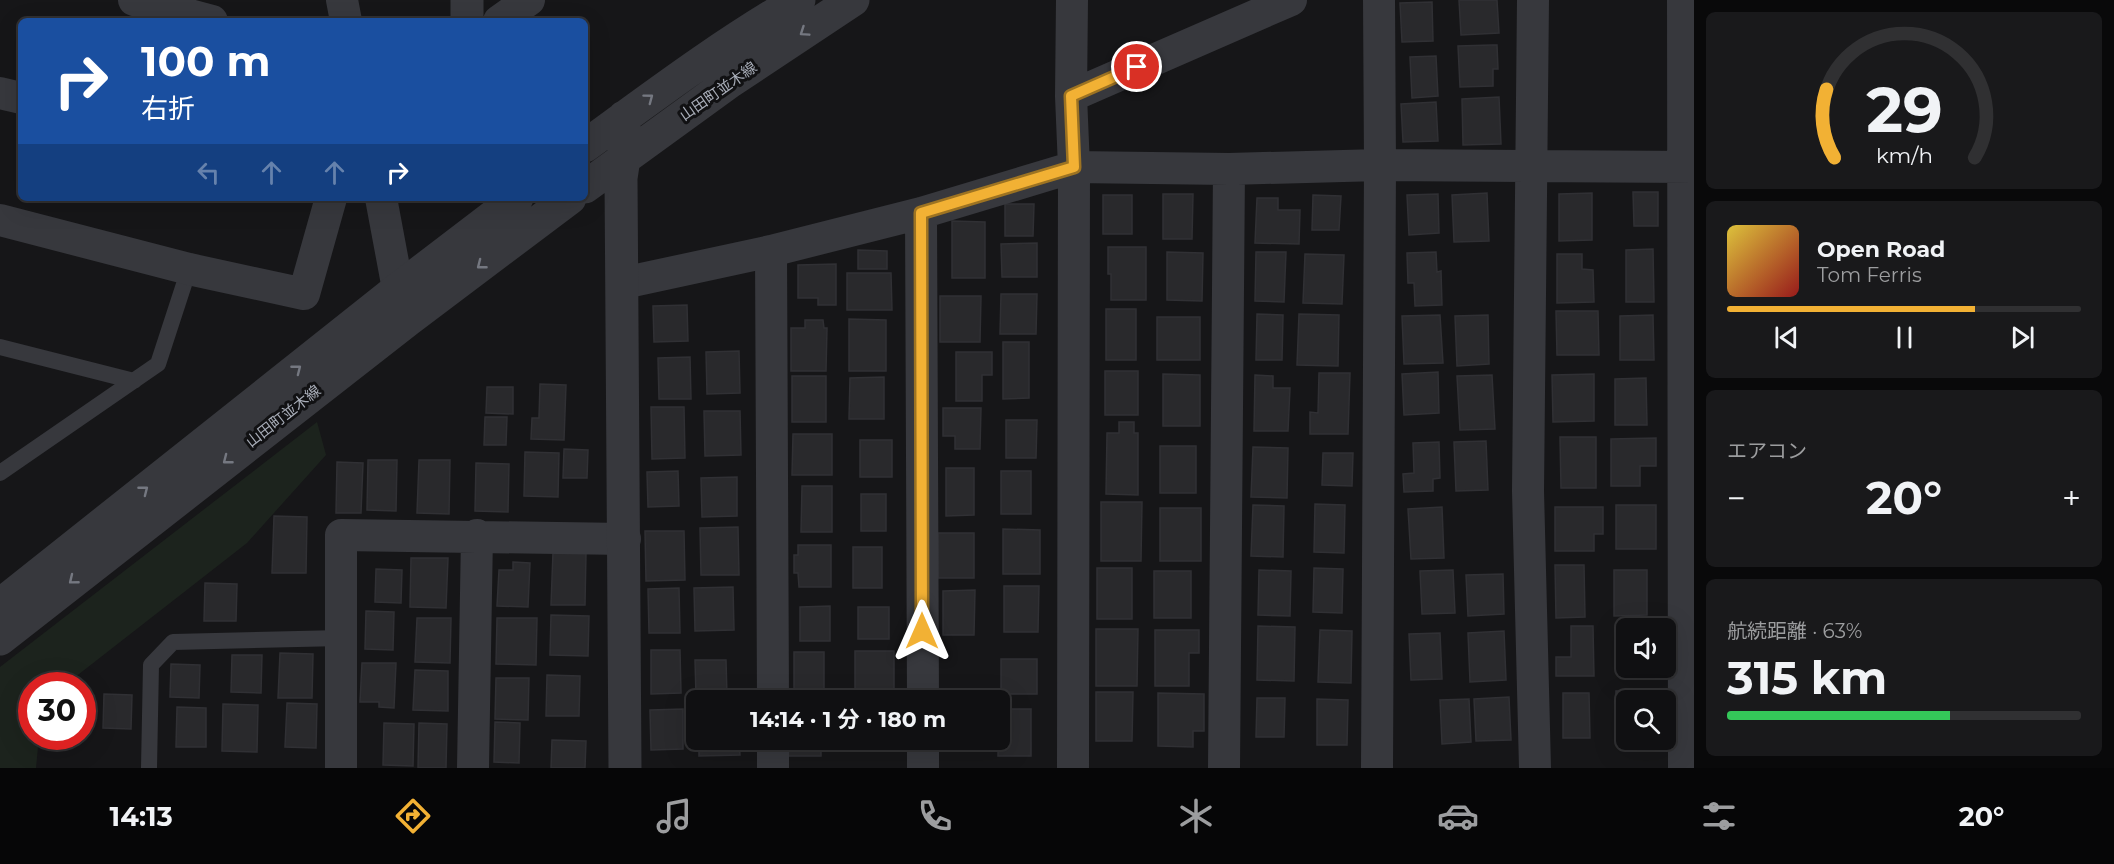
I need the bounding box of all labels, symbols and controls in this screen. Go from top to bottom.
one-way arrow [800,25,811,36]
text: 100 m [141,35,270,87]
pin [1111,41,1162,92]
icon: right [42,42,120,120]
icon: arrive [1120,50,1153,83]
street label: 山田町並木線 [676,57,760,125]
text: 29 [1866,72,1942,148]
text: 右折 [141,92,195,125]
one-way arrow [642,95,653,106]
text: km/h [1875,142,1933,168]
icon: left [192,156,225,189]
icon: ahead [255,156,288,189]
icon: ahead [318,156,351,189]
icon: right [381,156,414,189]
text: Open Road [1817,236,1945,263]
one-way arrow [477,257,488,268]
text: Tom Ferris [1817,263,1922,287]
icon: previous [1770,321,1803,354]
icon: pause [1888,321,1921,354]
icon: next [2006,321,2039,354]
one-way arrow [291,365,302,376]
street label: 山田町並木線 [242,381,324,451]
text: エアコン [1727,439,1807,463]
one-way arrow [223,453,234,464]
text: 20° [1866,470,1942,525]
text: − [1727,478,1746,518]
text: + [2062,478,2081,518]
one-way arrow [137,486,148,497]
one-way arrow [69,573,80,584]
position arrow [890,599,954,663]
map controls [1616,618,1676,750]
button: sound [1616,618,1676,678]
text: 航続距離 · 63% [1727,619,1862,643]
text: 315 km [1727,650,1887,705]
speed limit sign: 30 [18,672,96,750]
button: search [1616,690,1676,750]
text: 14:14 · 1 分 · 180 m [750,706,946,733]
icon: directions [392,795,434,837]
icon: music [653,795,695,837]
icon: phone [914,795,956,837]
icon: climate [1175,795,1217,837]
icon: car [1437,795,1479,837]
icon: filters [1698,795,1740,837]
text: 14:13 [110,800,173,833]
text: 20° [1959,800,2004,833]

